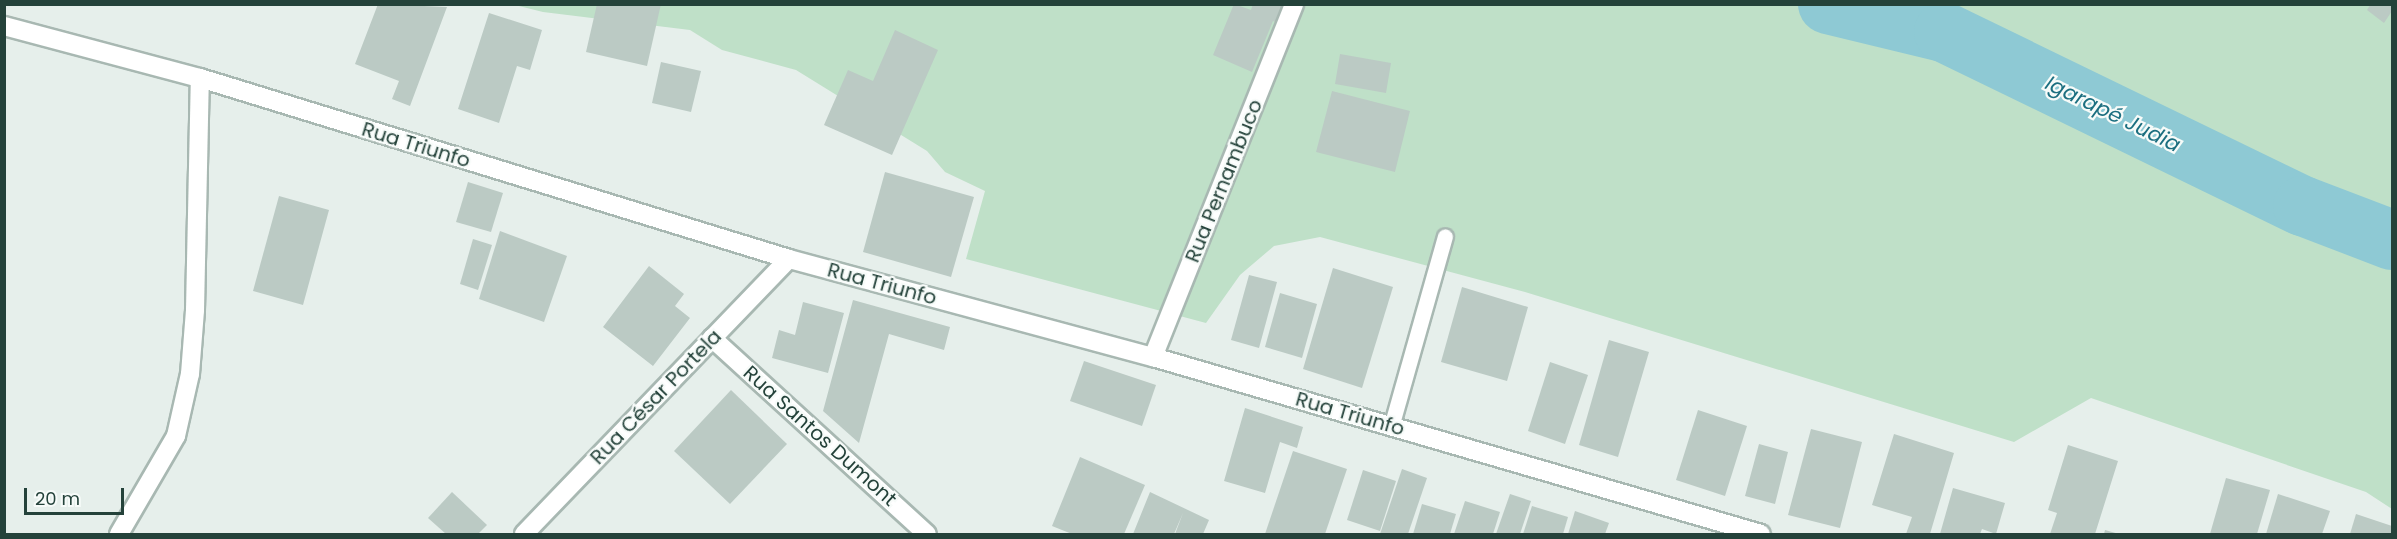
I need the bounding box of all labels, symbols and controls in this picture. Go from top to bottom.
water label: Igarapé Judia [2041,70,2185,158]
street label: Rua Pernambuco [1180,96,1268,266]
street label: Rua Triunfo [359,117,473,173]
street label: Rua Triunfo [825,258,939,310]
street label: Rua César Portela [585,325,727,469]
street label: Rua Santos Dumont [738,361,902,511]
street label: Rua Triunfo [1293,387,1407,441]
scale bar [27,476,128,514]
text: 20 m [35,486,80,511]

